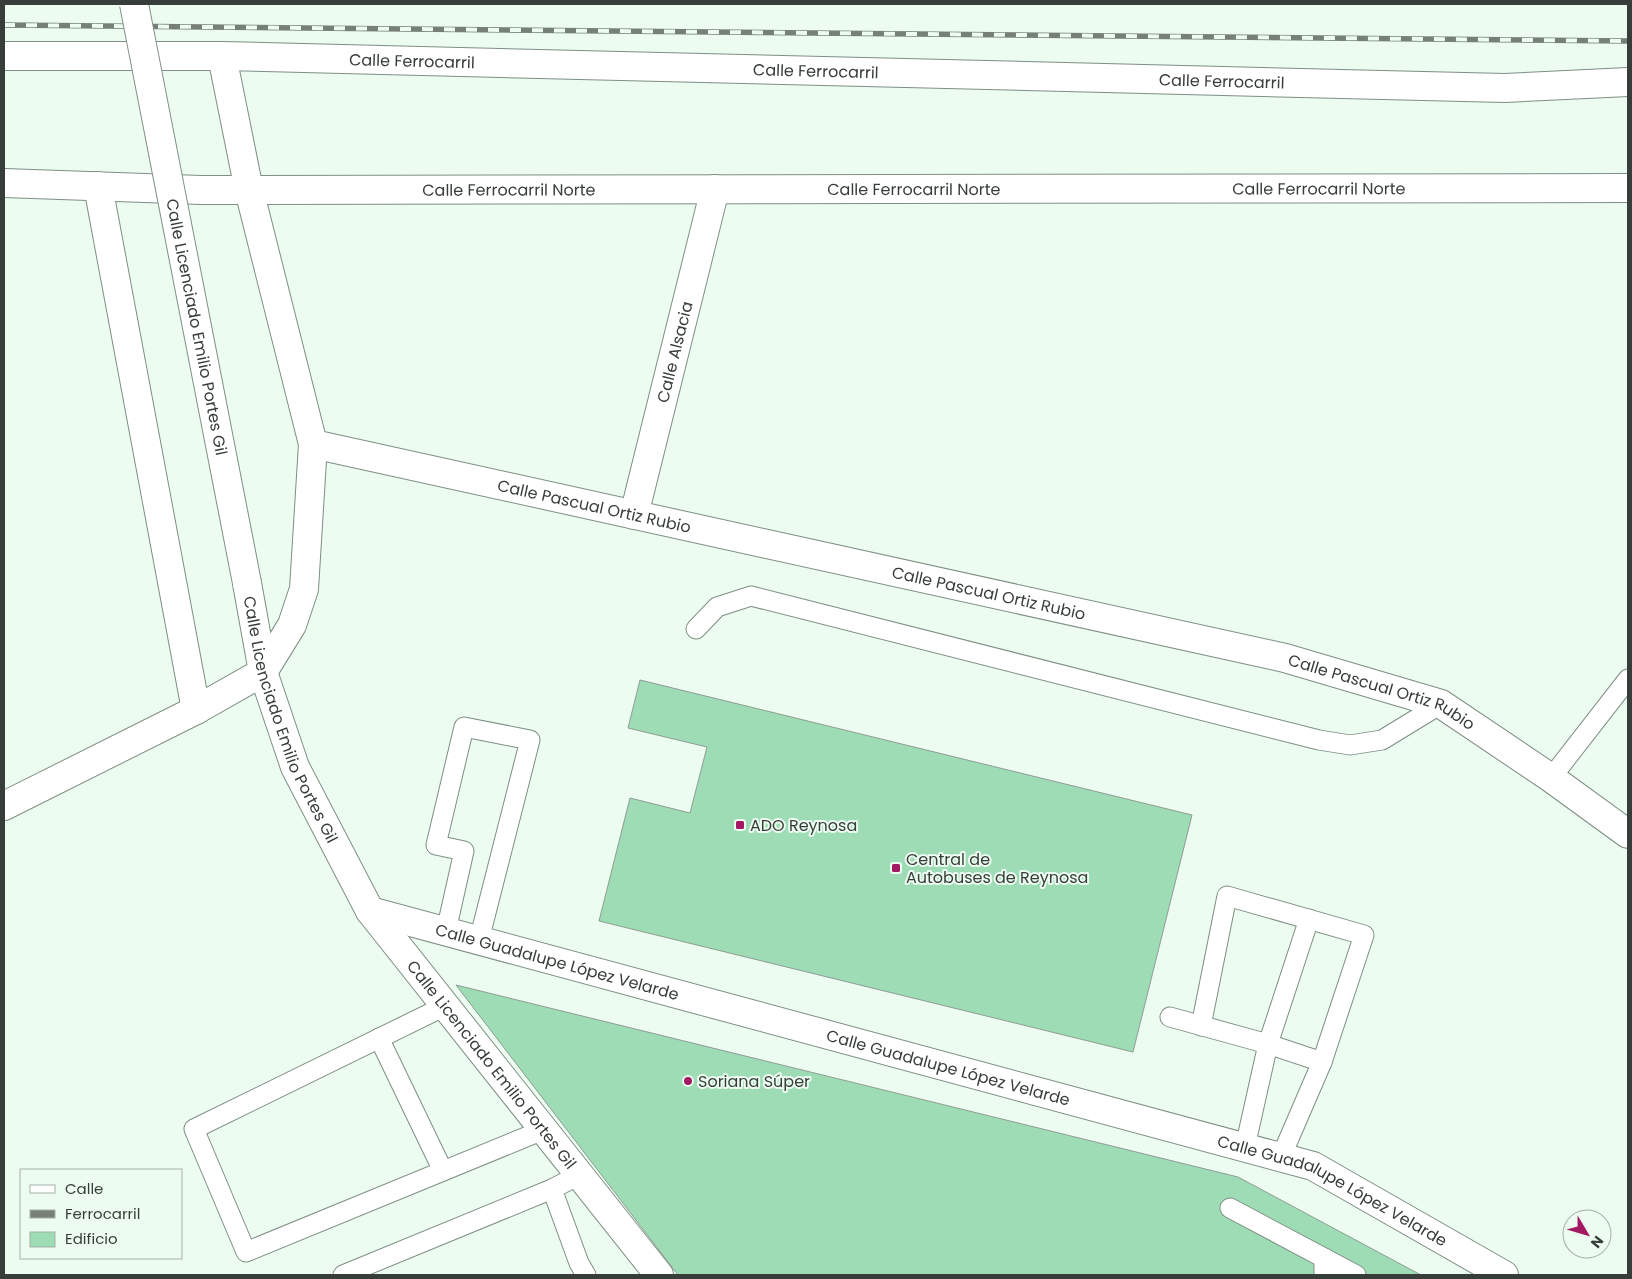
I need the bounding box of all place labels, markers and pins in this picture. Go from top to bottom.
place label: ADO Reynosa [750,814,857,837]
marker: ADO Reynosa [734,819,746,831]
place label: Central de Autobuses de Reynosa [906,848,1088,889]
marker: Central de Autobuses de Reynosa [890,862,902,874]
place label: Soriana Súper [698,1070,810,1093]
marker: Soriana Súper [682,1075,694,1087]

